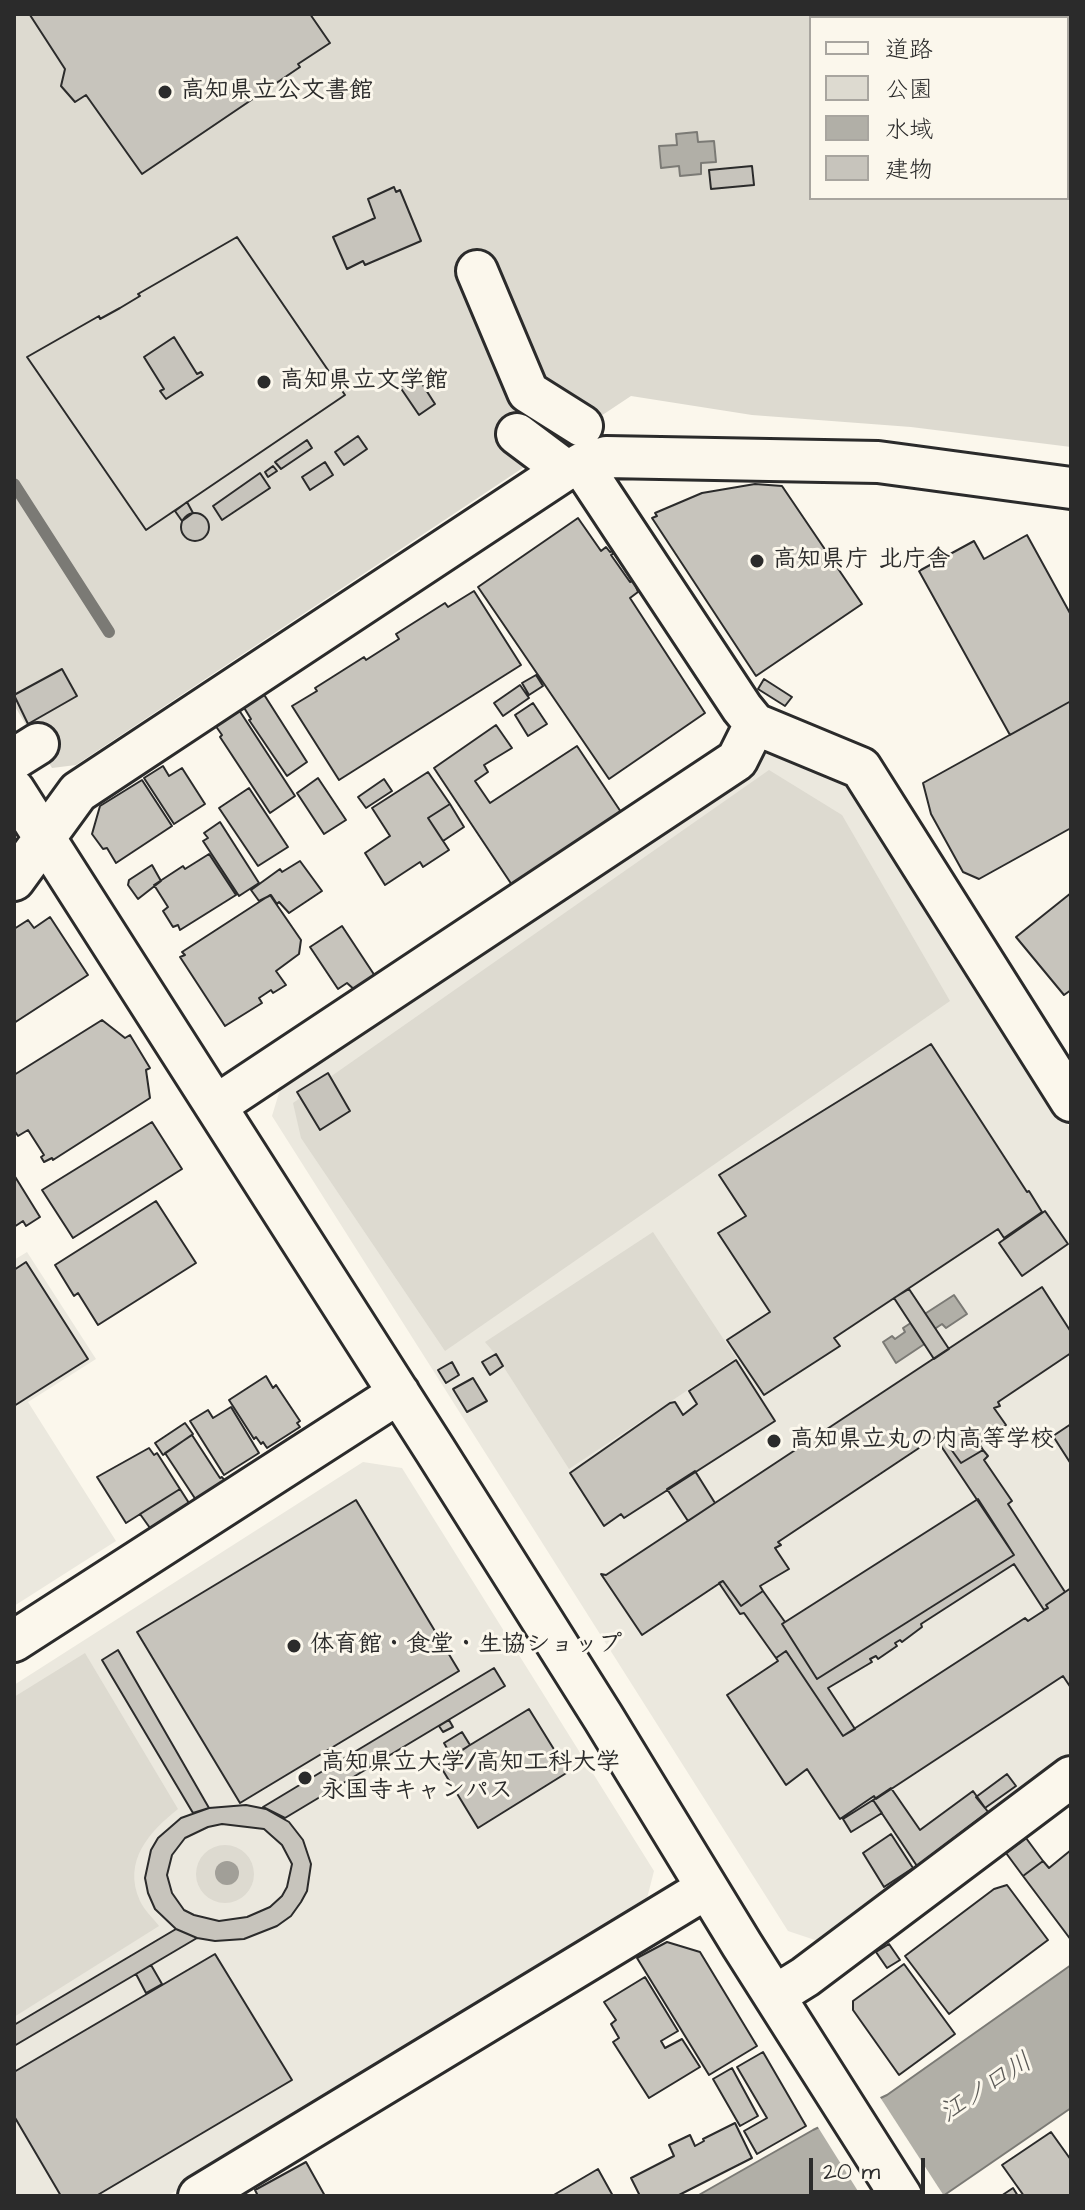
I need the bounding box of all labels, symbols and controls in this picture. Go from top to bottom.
legend [809,16,1069,200]
text: 道路 [885,33,933,67]
text: 公園 [885,73,933,107]
place label: 高知県立公文書館 [181,78,373,106]
marker: 高知県立公文書館 [156,83,174,101]
text: 水域 [885,113,933,147]
text: 建物 [885,153,933,187]
place label: 高知県立文学館 [280,368,448,396]
marker: 高知県立文学館 [255,373,273,391]
place label: 高知県庁 北庁舎 [773,547,951,575]
marker: 高知県庁 北庁舎 [748,552,766,570]
place label: 高知県立丸の内高等学校 [790,1427,1054,1455]
marker: 高知県立丸の内高等学校 [765,1432,783,1450]
place label: 体育館・食堂・生協ショップ [310,1632,622,1660]
marker: 体育館・食堂・生協ショップ [285,1637,303,1655]
place label: 高知県立大学/高知工科大学 永国寺キャンパス [321,1750,620,1806]
marker: 高知県立大学/高知工科大学 永国寺キャンパス [296,1769,314,1787]
water label: 江ノ口川 [935,2048,1039,2130]
scale bar [813,2142,929,2192]
text: 20 m [823,2155,880,2189]

